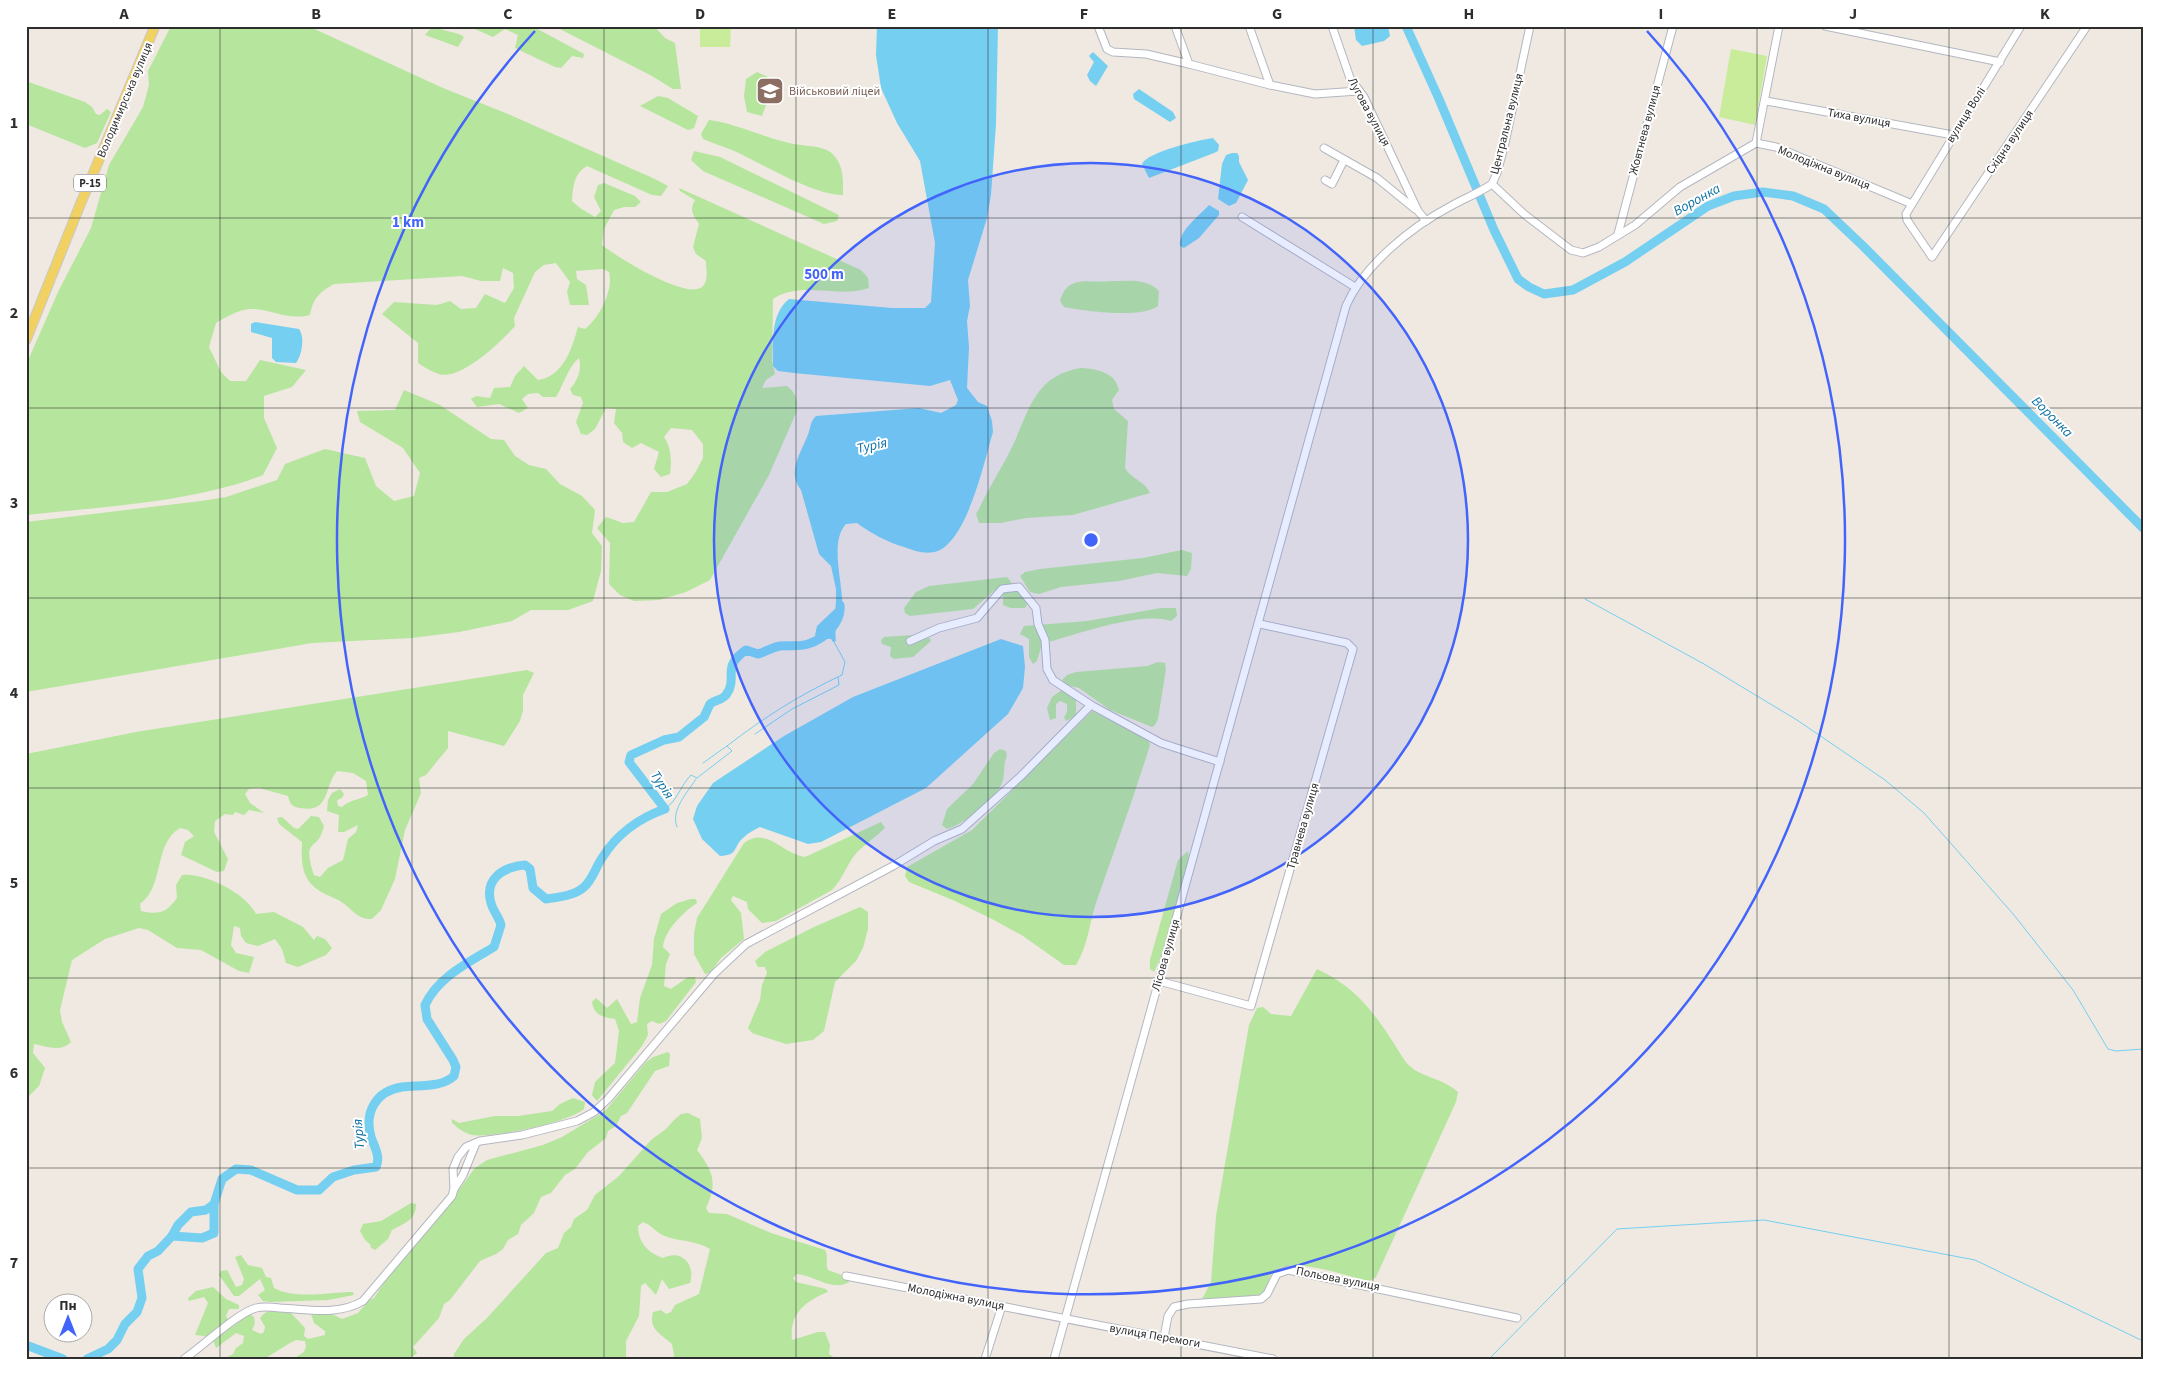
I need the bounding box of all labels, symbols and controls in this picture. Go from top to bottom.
text: A [118,3,129,25]
text: B [311,3,321,25]
text: C [503,3,513,25]
text: D [695,3,705,25]
text: E [888,3,896,25]
text: F [1080,3,1088,25]
text: G [1272,3,1282,25]
text: H [1464,3,1474,25]
text: I [1659,3,1663,25]
text: J [1849,3,1857,25]
text: K [2040,3,2050,25]
street label: Володимирська вулиця [93,40,157,160]
street label: Центральна вулиця [1486,72,1528,176]
street label: Лугова вулиця [1344,74,1394,150]
school or university icon: Військовий ліцей [755,76,785,106]
place label: Військовий ліцей [789,83,880,100]
street label: Жовтнева вулиця [1625,83,1665,177]
street label: вулиця Волі [1942,84,1990,146]
street label: Тиха вулиця [1826,104,1892,132]
street label: Східна вулиця [1982,106,2038,178]
text: 1 [10,112,18,134]
street label: Молодіжна вулиця [1775,142,1873,194]
road number: Р-15 [74,174,106,192]
water label: Воронка [1670,179,1725,221]
text: 1 km [392,212,424,233]
text: 500 m [804,264,844,285]
text: 2 [10,302,18,324]
water label: Воронка [2027,392,2078,443]
water label: Турія [855,433,889,459]
text: 3 [10,492,18,514]
centre of rings [1082,531,1100,549]
text: 4 [10,682,19,704]
water label: Турія [645,767,679,803]
street label: Травнева вулиця [1283,781,1323,871]
text: 5 [10,872,18,894]
street label: Лісова вулиця [1148,917,1184,993]
text: 6 [10,1062,18,1084]
water label: Турія [348,1118,370,1150]
text: 7 [10,1252,18,1274]
street label: Польова вулиця [1295,1263,1381,1295]
street label: Молодіжна вулиця [906,1279,1006,1315]
north arrow [42,1292,92,1342]
text: Пн [59,1296,77,1316]
street label: вулиця Перемоги [1108,1320,1202,1352]

